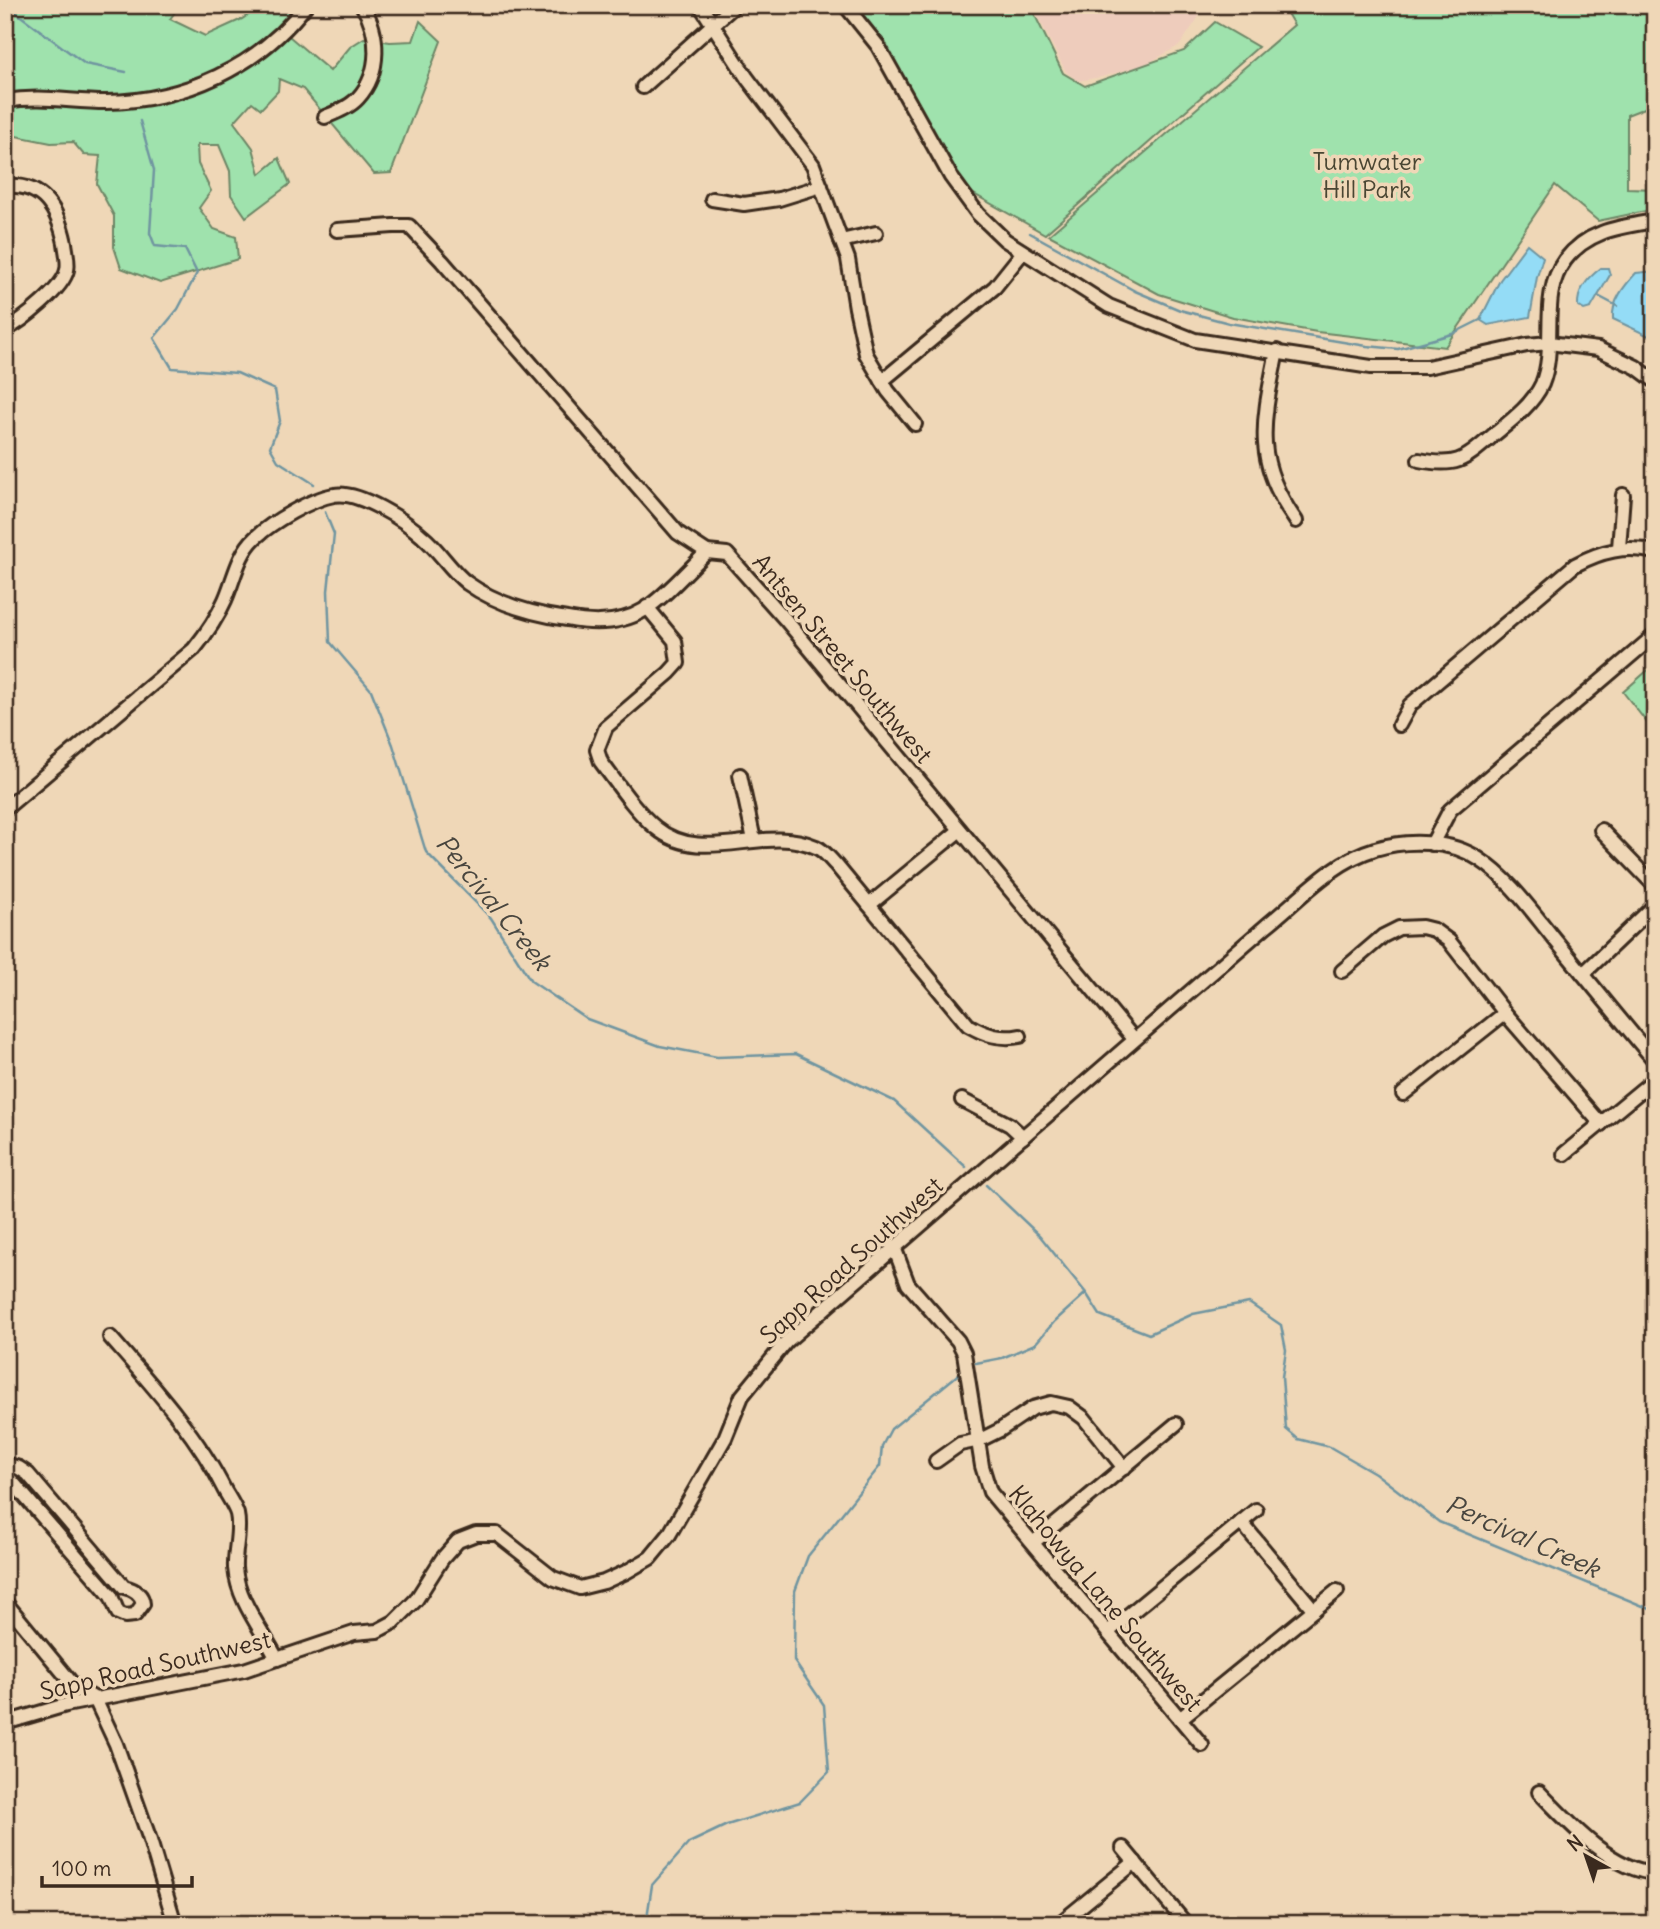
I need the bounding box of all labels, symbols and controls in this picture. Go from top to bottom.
park label: Tumwater Hill Park [1313,146,1422,204]
street label: Antsen Street Southwest [747,547,939,769]
water label: Percival Creek [429,827,560,978]
street label: Sapp Road Southwest [753,1170,949,1350]
street label: Klahowya Lane Southwest [1003,1479,1209,1717]
water label: Percival Creek [1441,1487,1607,1585]
street label: Sapp Road Southwest [37,1624,273,1706]
north arrow [1552,1820,1622,1890]
text: N [1562,1830,1588,1856]
scale bar [42,1845,192,1889]
text: 100 m [52,1855,111,1882]

